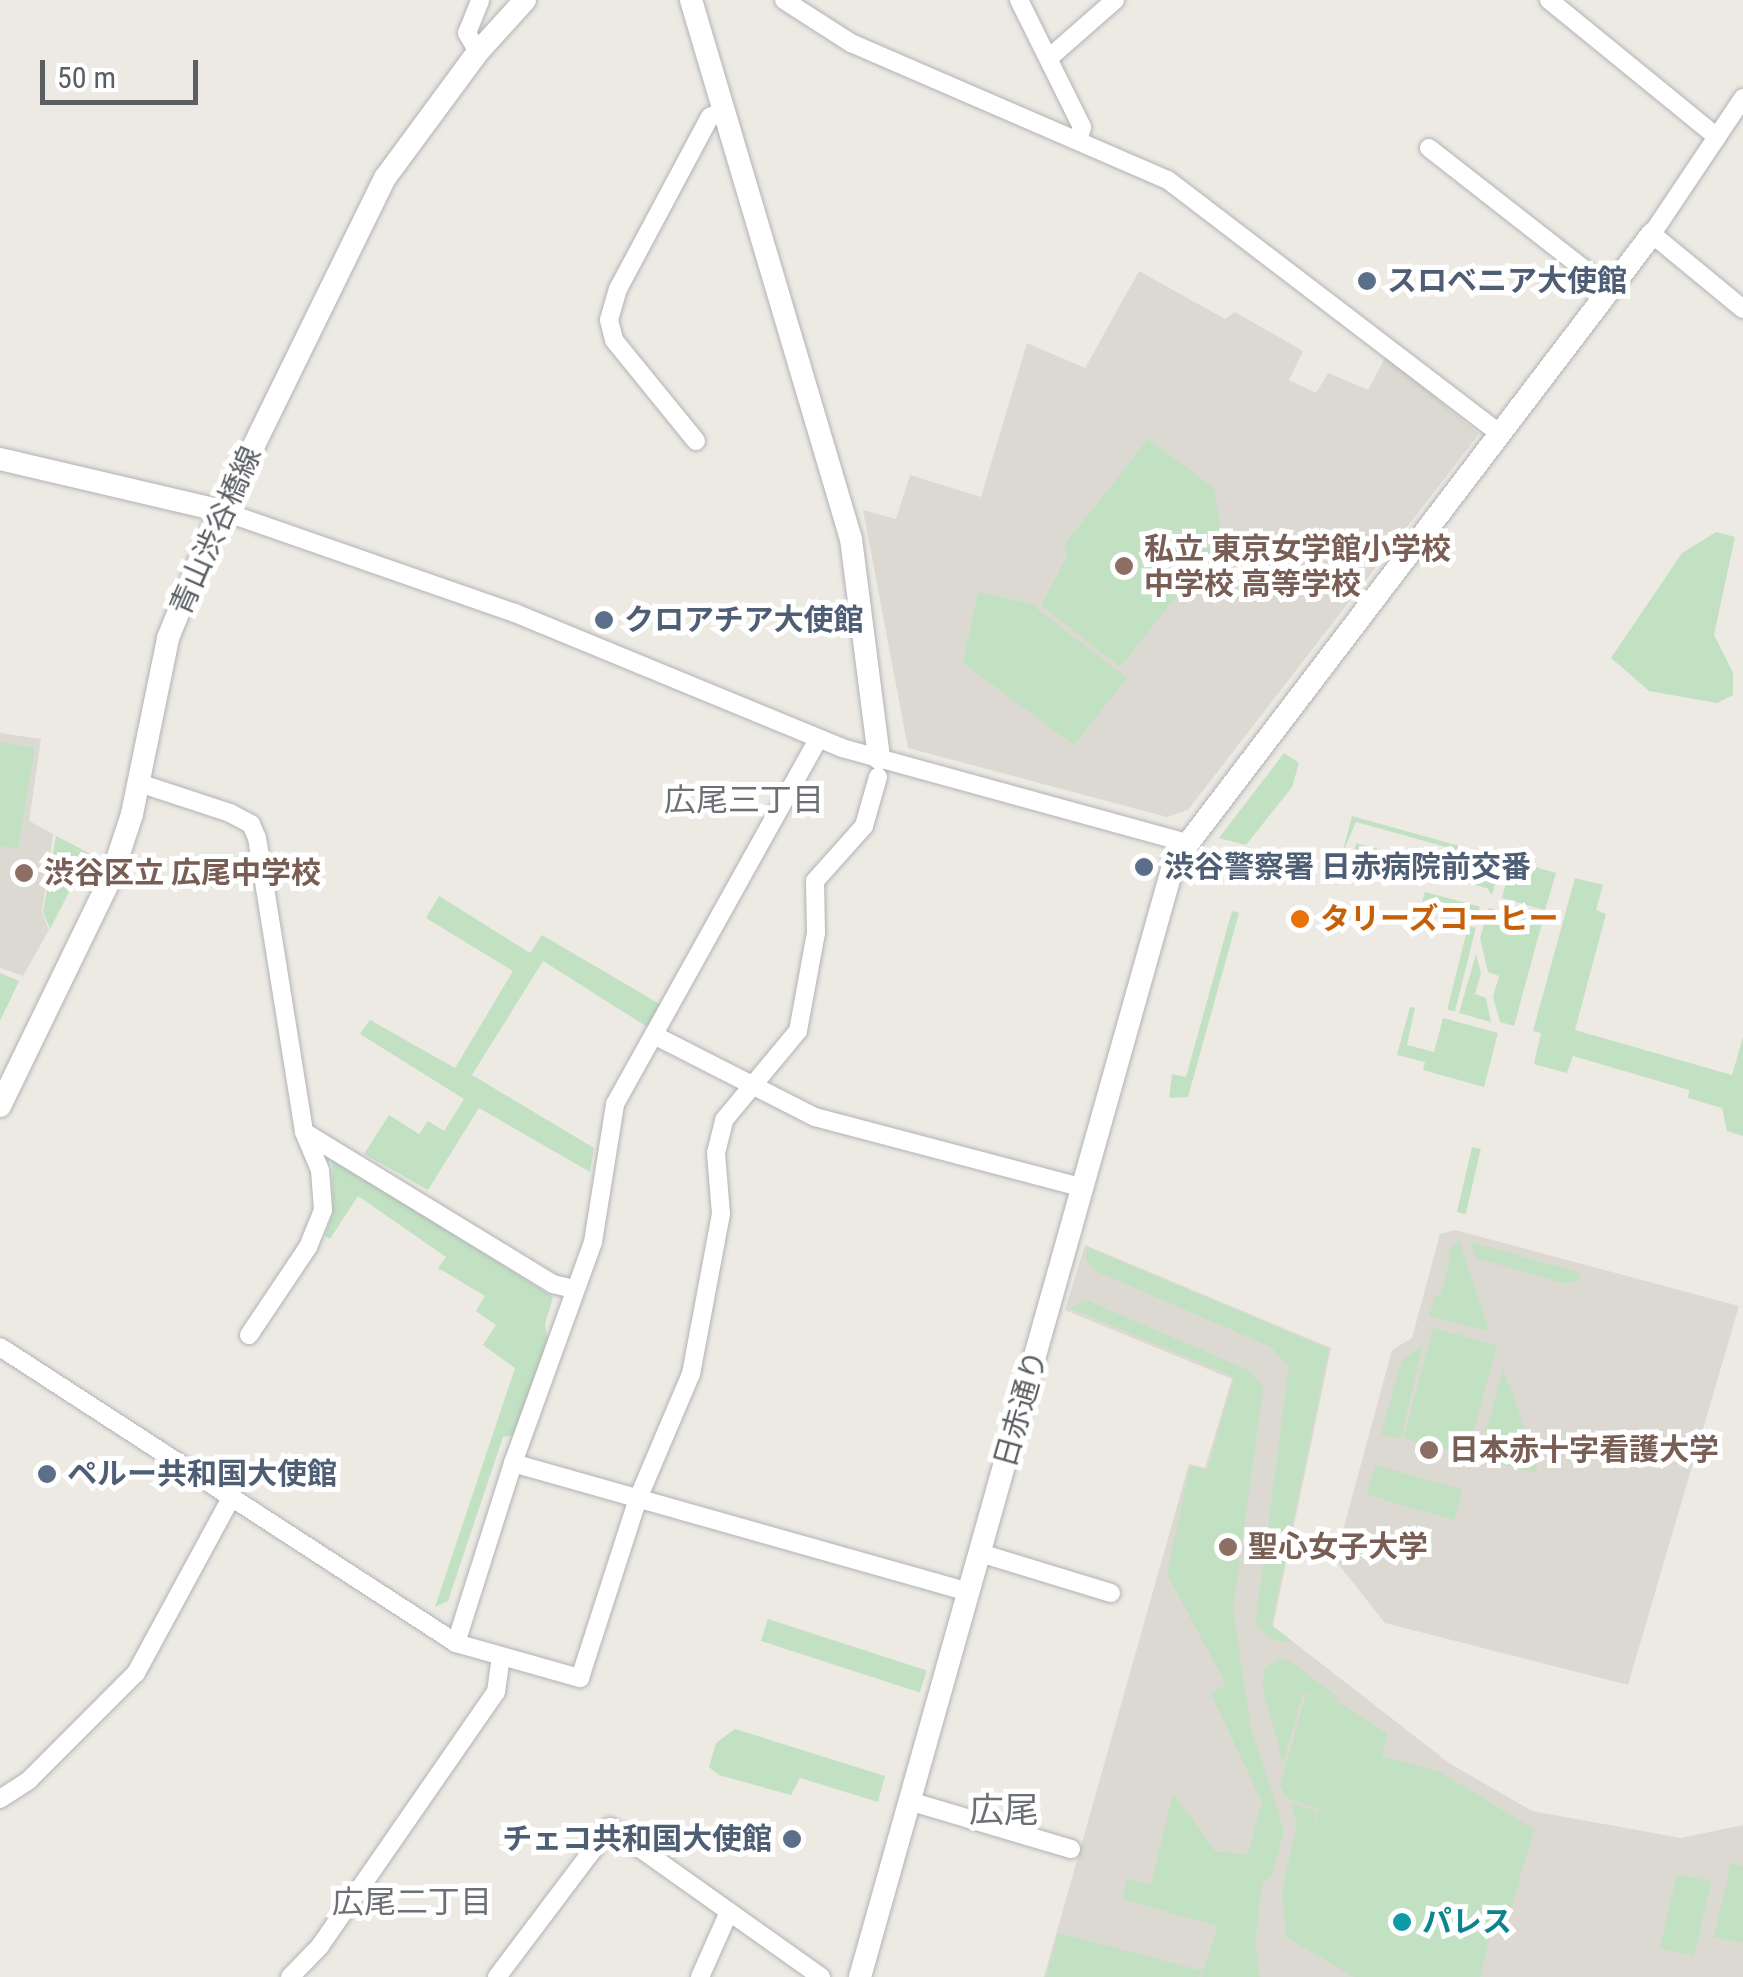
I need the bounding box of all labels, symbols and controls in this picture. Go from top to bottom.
scale bar [45,40,202,102]
text: 50 m [57,60,116,95]
place label: スロベニア大使館 [1387,263,1627,299]
marker: スロベニア大使館 [1356,270,1378,292]
street label: 青山渋谷橋線 [163,441,269,621]
place label: 私立 東京女学館小学校 中学校 高等学校 [1144,531,1451,602]
marker: 私立 東京女学館小学校 中学校 高等学校 [1113,555,1135,577]
place label: クロアチア大使館 [624,602,864,638]
marker: クロアチア大使館 [593,609,615,631]
district label: 広尾三丁目 [664,781,824,819]
place label: 渋谷警察署 日赤病院前交番 [1164,849,1531,885]
place label: 渋谷区立 広尾中学校 [44,855,321,891]
marker: 渋谷警察署 日赤病院前交番 [1133,856,1155,878]
marker: 渋谷区立 広尾中学校 [13,862,35,884]
place label: タリーズコーヒー [1320,901,1560,937]
marker: タリーズコーヒー [1289,908,1311,930]
street label: 日赤通り [987,1346,1055,1472]
place label: 日本赤十字看護大学 [1449,1432,1719,1468]
marker: 日本赤十字看護大学 [1418,1439,1440,1461]
place label: ペルー共和国大使館 [67,1456,337,1492]
marker: ペルー共和国大使館 [36,1463,58,1485]
place label: 聖心女子大学 [1248,1529,1428,1565]
marker: 聖心女子大学 [1217,1536,1239,1558]
district label: 広尾 [969,1790,1039,1832]
place label: チェコ共和国大使館 [502,1821,772,1857]
marker: チェコ共和国大使館 [781,1828,803,1850]
district label: 広尾二丁目 [332,1883,492,1921]
place label: パレス [1422,1904,1512,1940]
marker: パレス [1391,1911,1413,1933]

